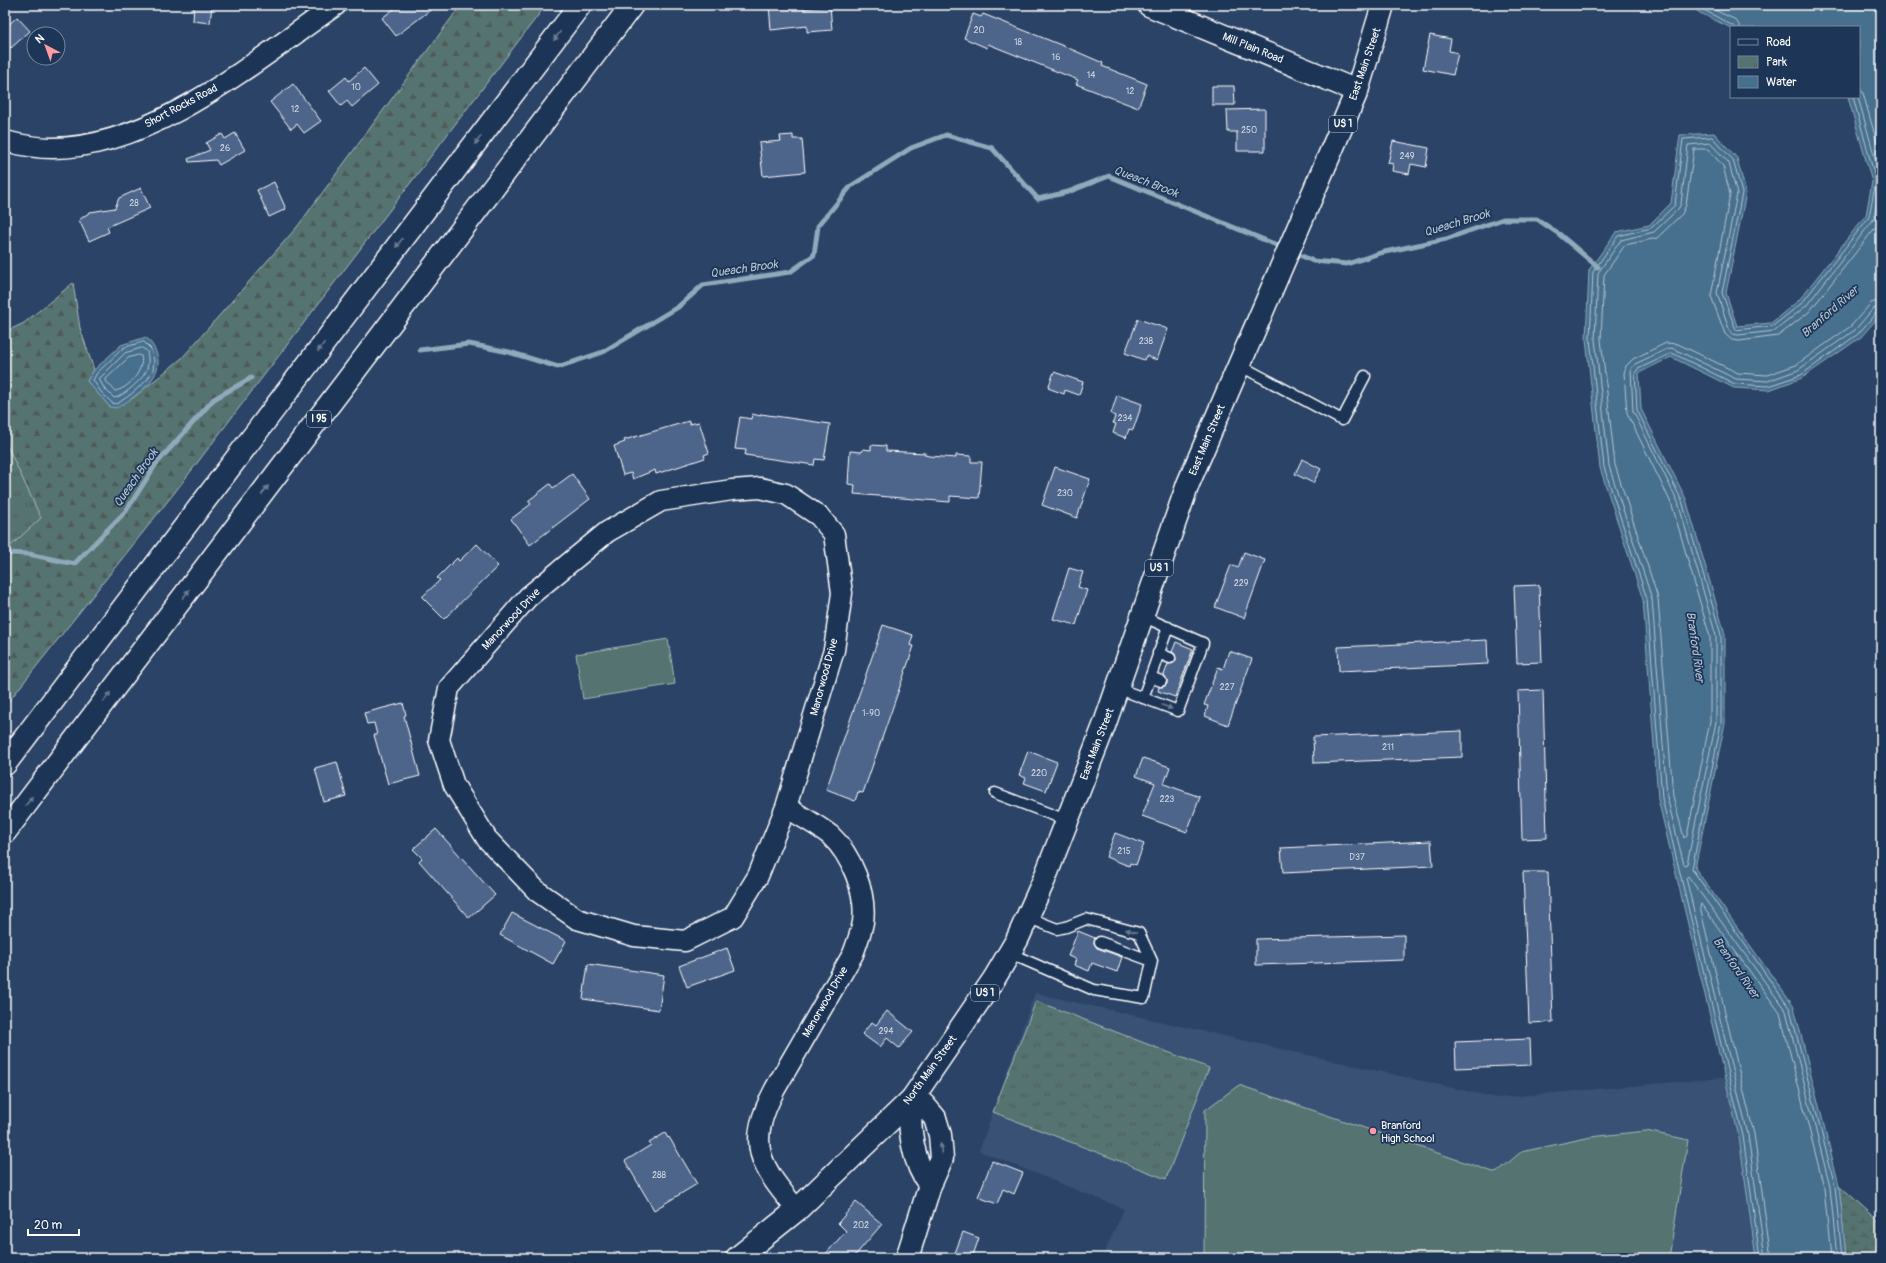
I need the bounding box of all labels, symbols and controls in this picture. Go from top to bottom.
house number: 20 [973,25,985,36]
street label: East Main Street [1346,25,1384,102]
north arrow [26,26,66,66]
legend [1730,26,1860,98]
street label: Mill Plain Road [1221,30,1285,66]
text: N [33,31,47,46]
one-way arrow [552,31,561,42]
text: Road [1766,35,1791,50]
house number: 18 [1014,37,1022,48]
house number: 16 [1052,52,1060,63]
text: Park [1766,55,1787,70]
house number: 14 [1087,70,1096,81]
text: Water [1766,75,1797,90]
street label: Short Rocks Road [142,81,220,131]
house number: 10 [351,82,361,93]
house number: 12 [1126,86,1134,97]
house number: 12 [291,104,299,115]
road number: US 1 [1329,116,1357,132]
house number: 250 [1241,125,1257,136]
one-way arrow [474,134,482,145]
house number: 26 [220,143,230,154]
house number: 249 [1400,151,1415,162]
water label: Queach Brook [1112,163,1181,202]
house number: 28 [129,198,139,209]
water label: Queach Brook [1422,206,1493,240]
one-way arrow [395,237,403,248]
water label: Queach Brook [709,257,780,281]
water label: Branford River [1798,282,1863,341]
house number: 238 [1139,336,1154,347]
one-way arrow [317,342,325,352]
street label: East Main Street [1186,402,1228,477]
road number: I 95 [307,411,331,427]
house number: 234 [1117,413,1133,424]
water label: Queach Brook [110,445,162,510]
one-way arrow [260,485,269,496]
house number: 230 [1057,488,1073,499]
road number: US 1 [1145,560,1173,576]
house number: 229 [1234,578,1249,589]
street label: Manorwood Drive [479,585,543,653]
one-way arrow [182,589,190,599]
water label: Branford River [1683,611,1708,685]
street label: Manorwood Drive [807,636,841,717]
house number: 227 [1220,682,1235,693]
one-way arrow [103,692,112,703]
one-way arrow [1161,705,1173,711]
street label: East Main Street [1077,706,1117,782]
house number: 1-90 [862,708,880,719]
house number: 211 [1382,742,1394,753]
house number: 220 [1031,768,1047,779]
house number: 223 [1160,794,1174,805]
one-way arrow [24,796,32,806]
house number: 215 [1117,846,1131,857]
house number: D37 [1349,852,1365,863]
one-way arrow [1125,928,1137,934]
water label: Branford River [1709,935,1764,1003]
street label: Manorwood Drive [799,964,851,1040]
road number: US 1 [971,985,999,1001]
house number: 294 [879,1026,894,1037]
street label: North Main Street [900,1032,960,1107]
place label: Branford High School [1381,1119,1435,1145]
marker: Branford High School [1368,1126,1378,1136]
one-way arrow [938,1142,944,1155]
house number: 288 [652,1170,667,1181]
scale bar [28,1211,79,1237]
text: 20 m [34,1218,63,1233]
house number: 202 [853,1220,869,1231]

